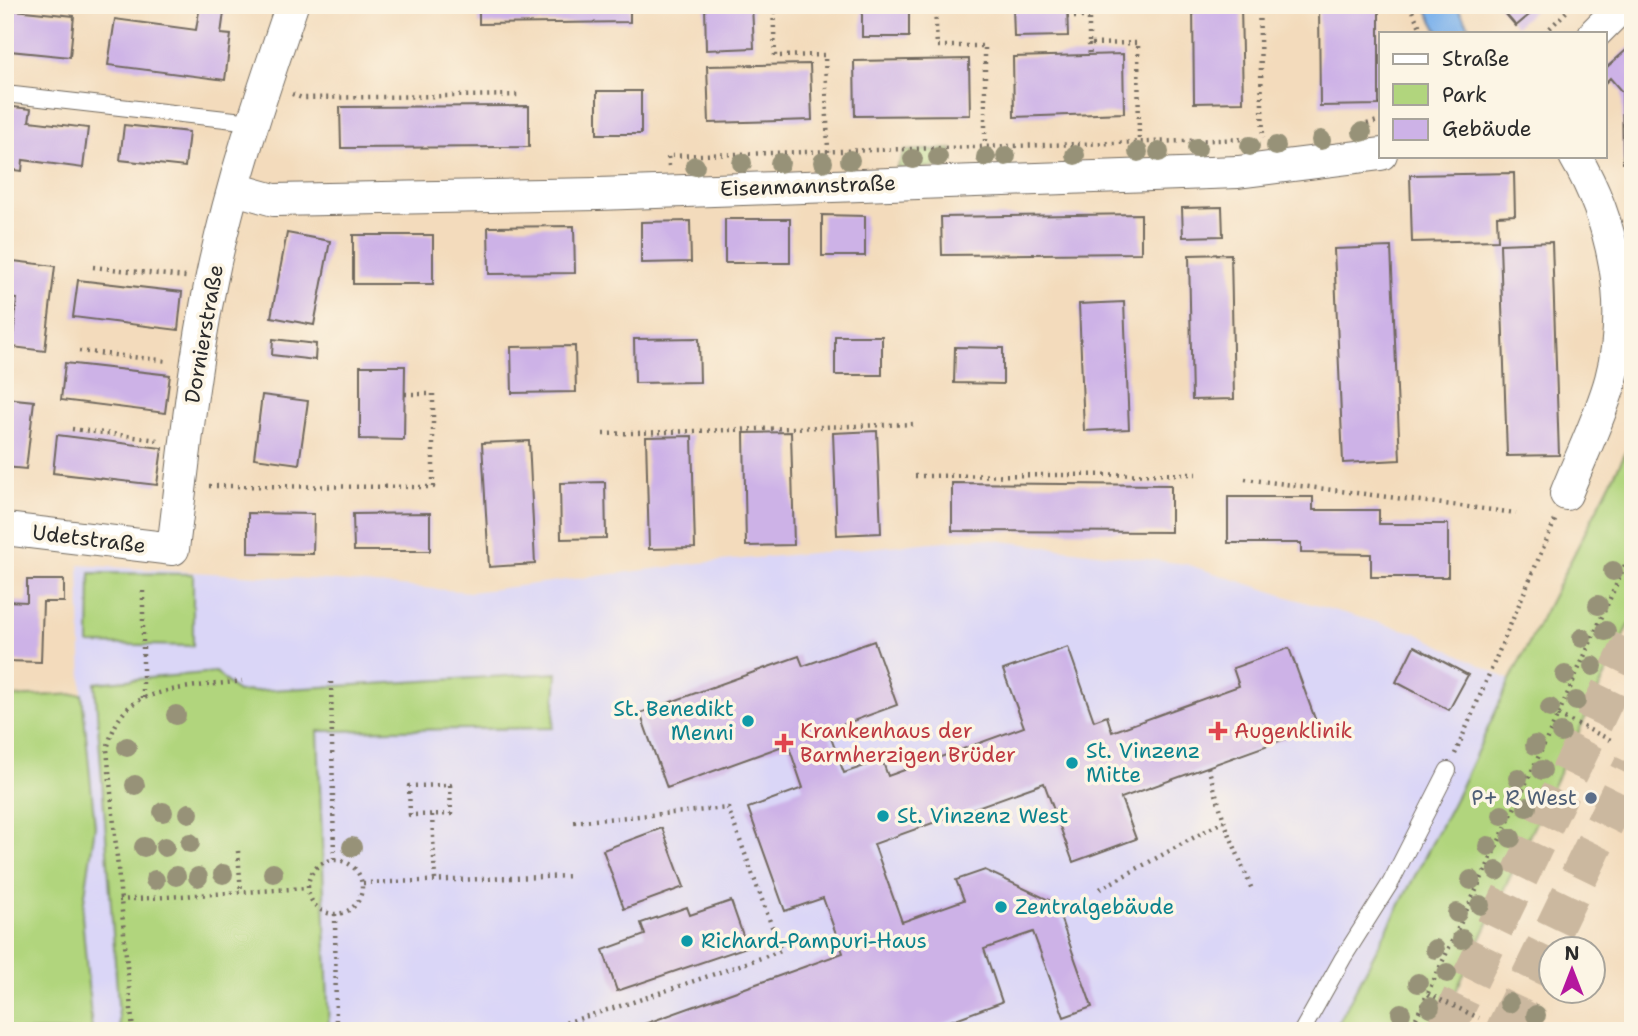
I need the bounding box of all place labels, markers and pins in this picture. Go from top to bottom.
place label: St. Benedikt Menni [613,695,734,747]
marker: St. Benedikt Menni [740,713,756,729]
place label: Krankenhaus der Barmherzigen Brüder [800,717,1016,769]
place label: Augenklinik [1234,717,1352,745]
marker: Augenklinik [1208,721,1228,741]
marker: Krankenhaus der Barmherzigen Brüder [774,733,794,753]
place label: St. Vinzenz Mitte [1086,737,1200,789]
marker: St. Vinzenz Mitte [1064,755,1080,771]
place label: P+ R West [1471,784,1577,812]
marker: P+ R West [1583,790,1599,806]
place label: St. Vinzenz West [897,802,1069,830]
marker: St. Vinzenz West [875,808,891,824]
place label: Zentralgebäude [1015,893,1174,921]
marker: Zentralgebäude [993,899,1009,915]
place label: Richard-Pampuri-Haus [701,927,927,955]
marker: Richard-Pampuri-Haus [679,933,695,949]

